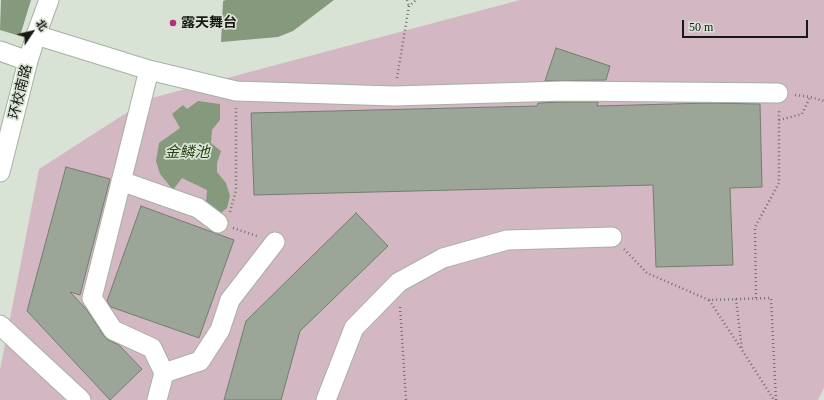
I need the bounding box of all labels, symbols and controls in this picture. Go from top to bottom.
north arrow [12,12,52,52]
scale bar [684,12,810,38]
place label: 露天舞台 [181,15,237,31]
text: 北 [34,17,50,33]
marker: 露天舞台 [168,18,178,28]
text: 50 m [689,20,713,34]
street label: 环校南路 [6,63,36,121]
water label: 金鳞池 [165,144,209,162]

